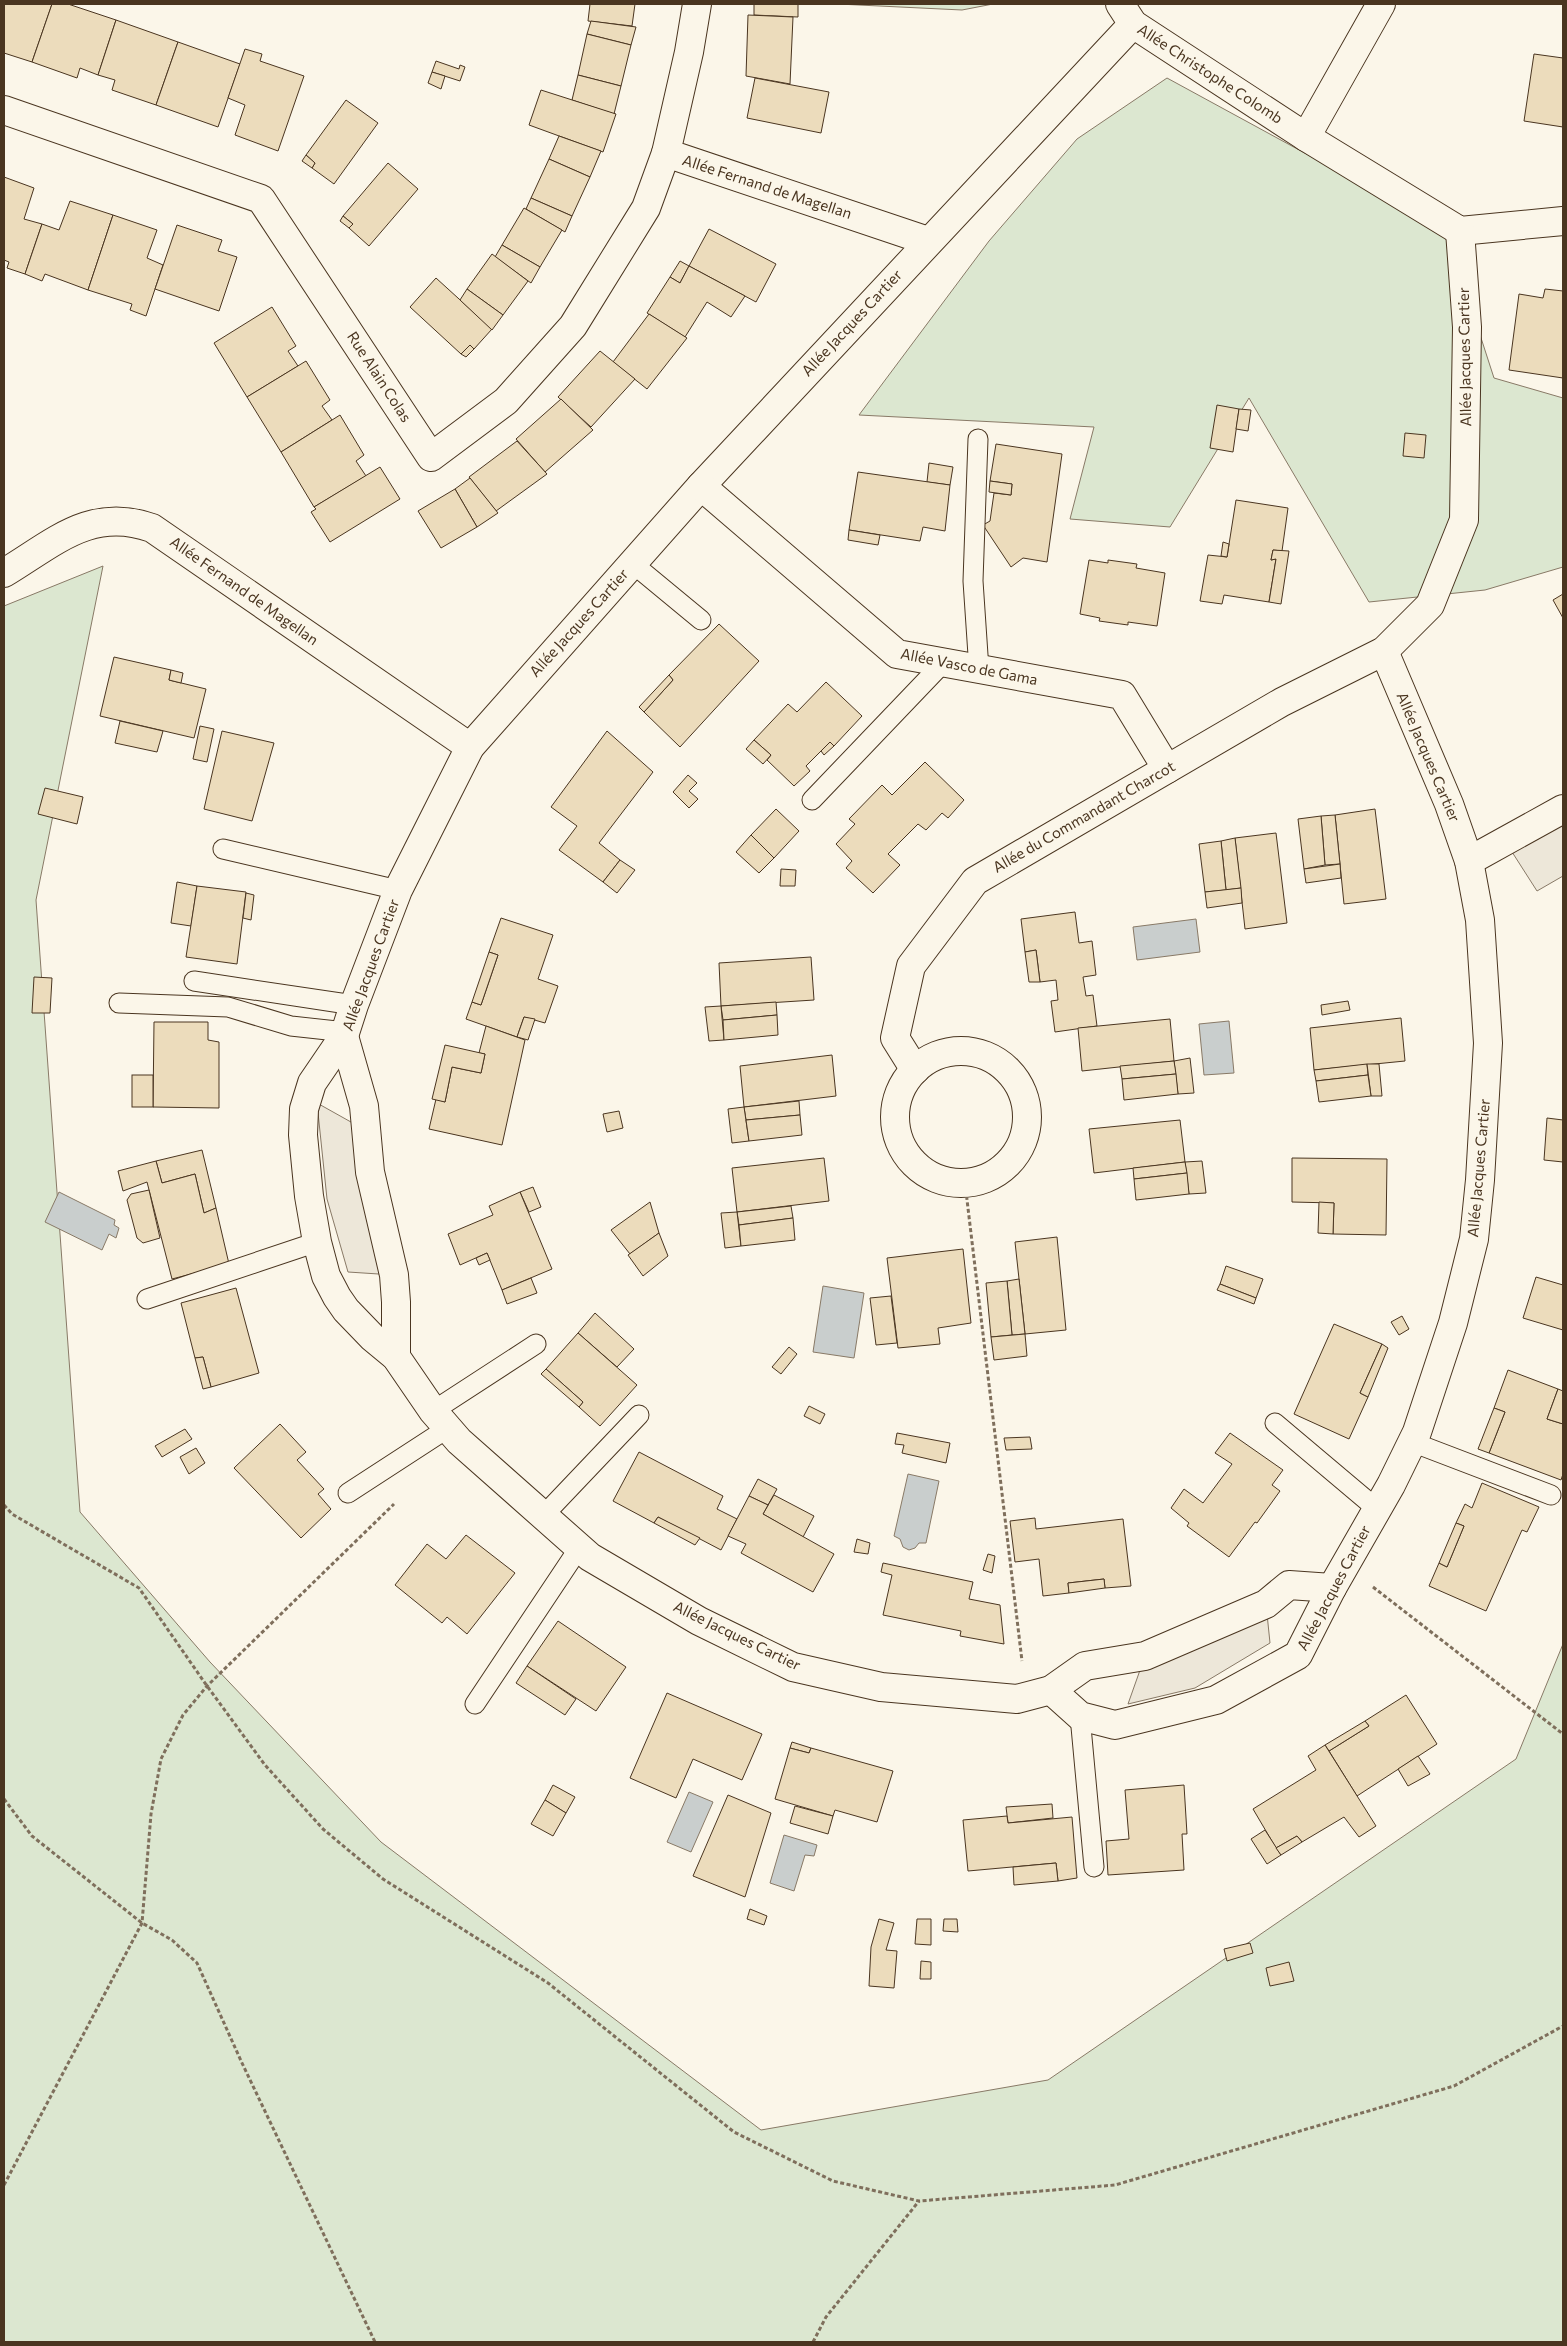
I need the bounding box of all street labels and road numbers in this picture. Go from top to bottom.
street label: Allée Christophe Colomb [1135,19,1287,127]
street label: Allée Fernand de Magellan [680,150,854,222]
street label: Allée Jacques Cartier [797,265,905,379]
street label: Allée Jacques Cartier [1454,287,1474,427]
street label: Rue Alain Colas [344,328,416,425]
street label: Allée Fernand de Magellan [167,532,322,648]
street label: Allée Jacques Cartier [525,565,631,680]
street label: Allée Vasco de Gama [899,644,1039,688]
street label: Allée Jacques Cartier [1393,689,1464,824]
street label: Allée du Commandant Charcot [989,756,1178,876]
street label: Allée Jacques Cartier [338,896,402,1033]
street label: Allée Jacques Cartier [1463,1098,1493,1238]
street label: Allée Jacques Cartier [1293,1522,1374,1653]
street label: Allée Jacques Cartier [671,1597,804,1674]

